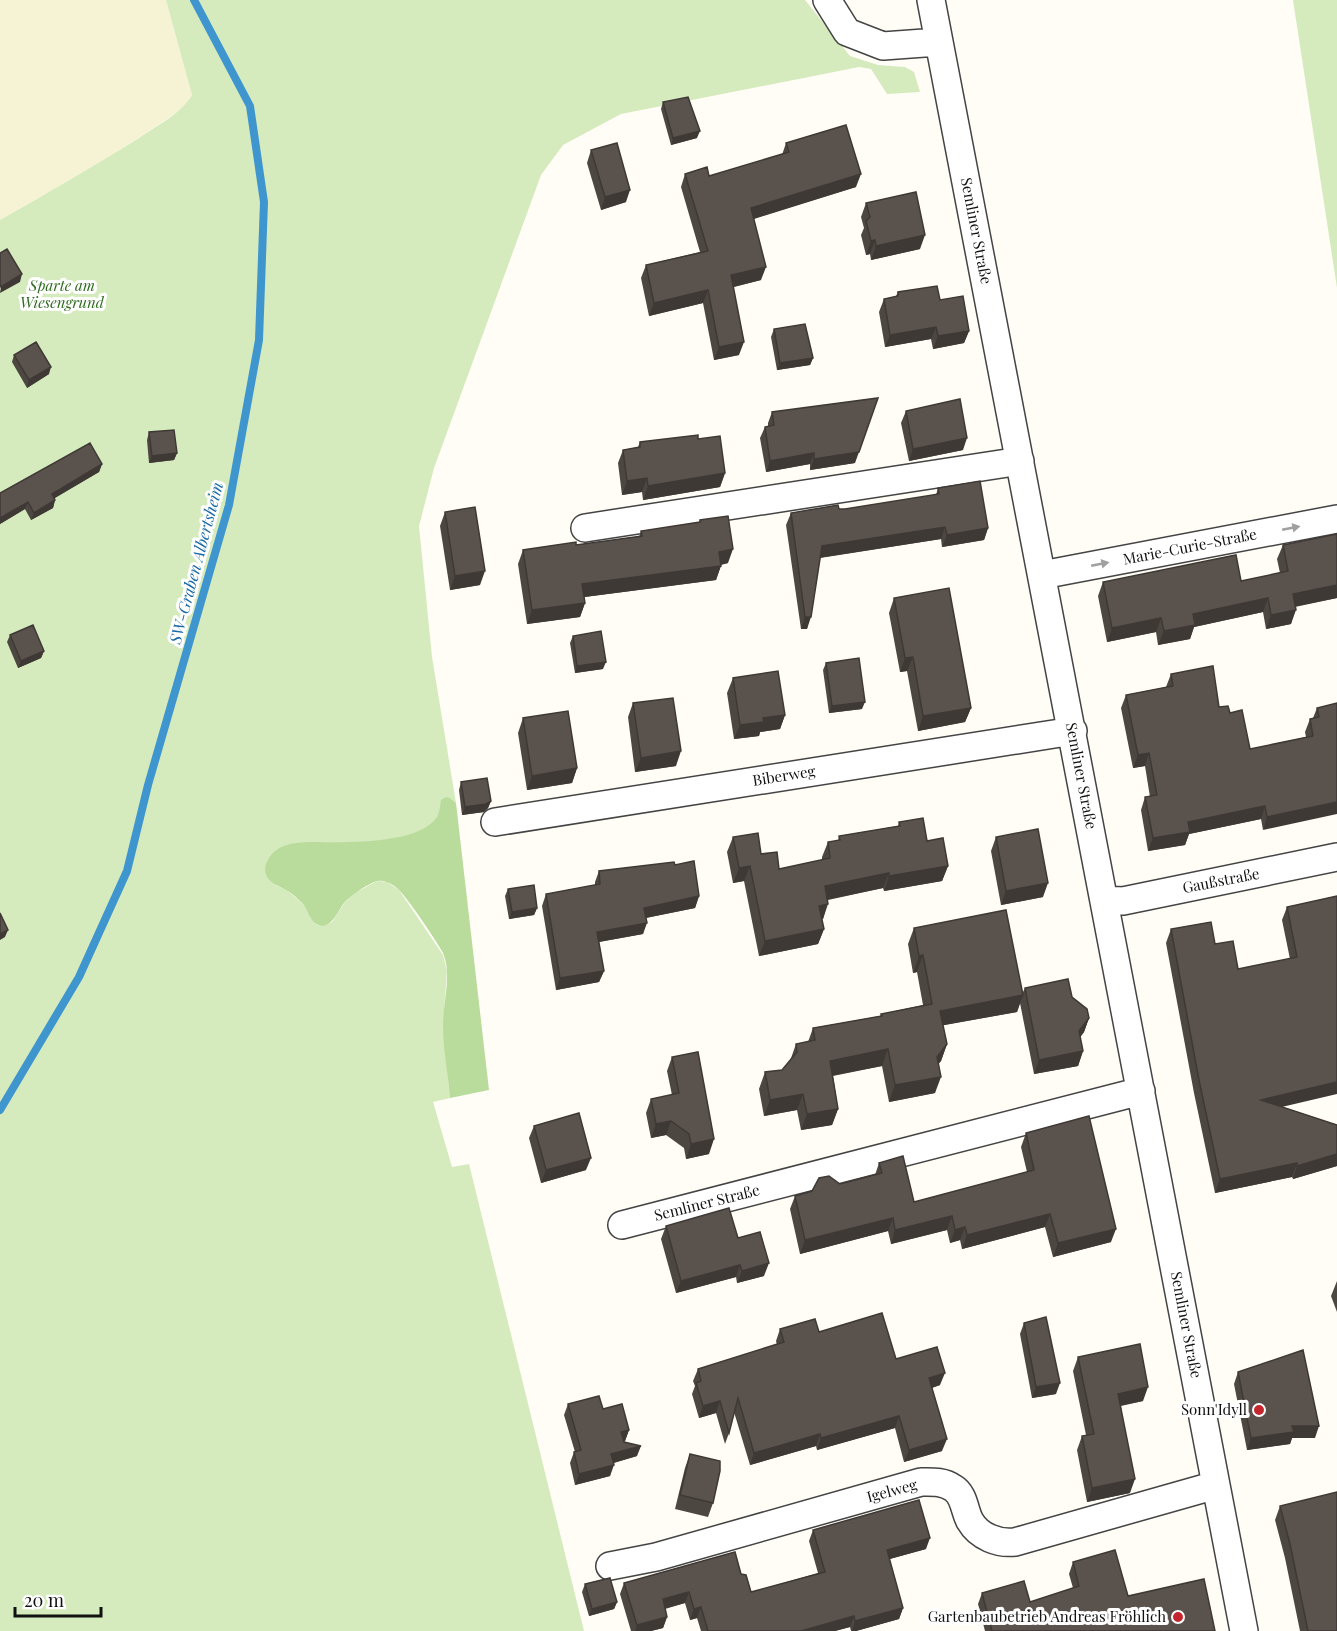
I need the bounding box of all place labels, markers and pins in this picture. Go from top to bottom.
place label: Sonn'Idyll [1181,1399,1247,1419]
marker: Sonn'Idyll [1252,1403,1266,1417]
place label: Gartenbaubetrieb Andreas Fröhlich [928,1606,1166,1626]
marker: Gartenbaubetrieb Andreas Fröhlich [1171,1610,1185,1624]

